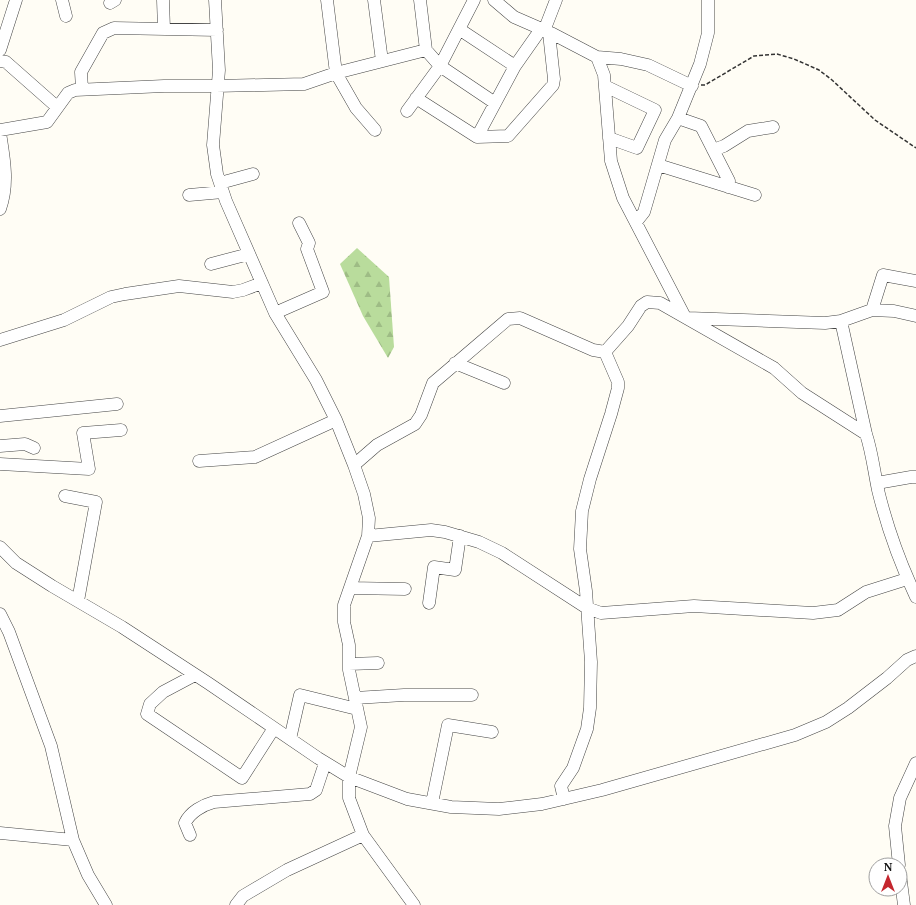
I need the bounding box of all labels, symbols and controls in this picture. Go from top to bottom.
north arrow [868,857,908,897]
text: N [884,859,893,874]

